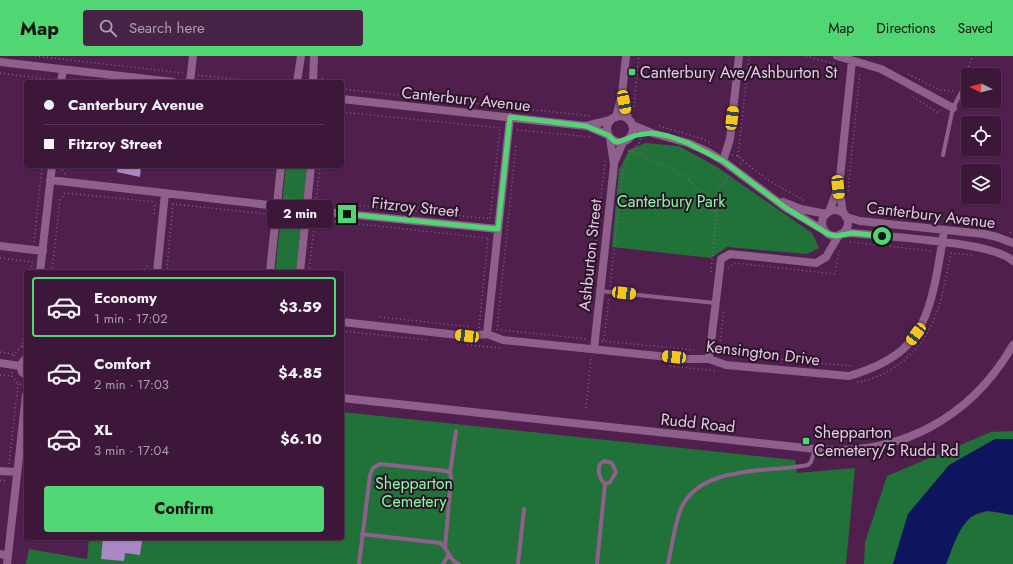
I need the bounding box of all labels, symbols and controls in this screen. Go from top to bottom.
search box [83,10,363,46]
text: Map [20,15,59,42]
icon: search [97,17,119,39]
text: Search here [129,17,205,39]
text: Map [828,18,854,38]
text: Directions [876,18,936,38]
text: Saved [958,18,993,38]
place label: Canterbury Ave/Ashburton St [640,61,838,84]
marker: Canterbury Ave/Ashburton St [627,67,637,77]
north arrow [961,68,1001,108]
map controls [961,68,1001,204]
street label: Canterbury Avenue [400,81,532,117]
car [616,89,632,115]
text: Canterbury Avenue [68,94,204,116]
car [725,105,739,131]
button: locate [961,116,1001,156]
text: Fitzroy Street [68,133,162,155]
button: layers [961,164,1001,204]
car [831,174,845,200]
park label: Canterbury Park [617,190,726,213]
street label: Fitzroy Street [370,191,460,223]
street label: Canterbury Avenue [865,196,997,234]
street label: Ashburton Street [573,198,607,312]
callout: 2 min [267,200,333,228]
text: 2 min [283,204,317,223]
route end [338,205,356,223]
route start [873,227,891,245]
car [611,286,637,300]
text: Economy [94,287,157,309]
icon: car [46,289,82,325]
text: $3.59 [279,296,322,318]
text: 1 min · 17:02 [94,309,168,328]
car [904,321,928,347]
car [454,329,480,343]
street label: Kensington Drive [705,335,821,371]
car [661,350,687,364]
text: Comfort [94,353,151,375]
icon: car [46,355,82,391]
text: $4.85 [278,362,322,384]
text: 2 min · 17:03 [94,375,169,394]
street label: Rudd Road [660,408,736,438]
text: XL [94,419,112,441]
icon: car [46,421,82,457]
place label: Shepparton Cemetery/5 Rudd Rd [814,421,959,462]
text: $6.10 [280,428,322,450]
marker: Shepparton Cemetery/5 Rudd Rd [801,436,811,446]
text: 3 min · 17:04 [94,441,169,460]
park label: Shepparton Cemetery [375,472,453,513]
button: Confirm [44,486,324,532]

